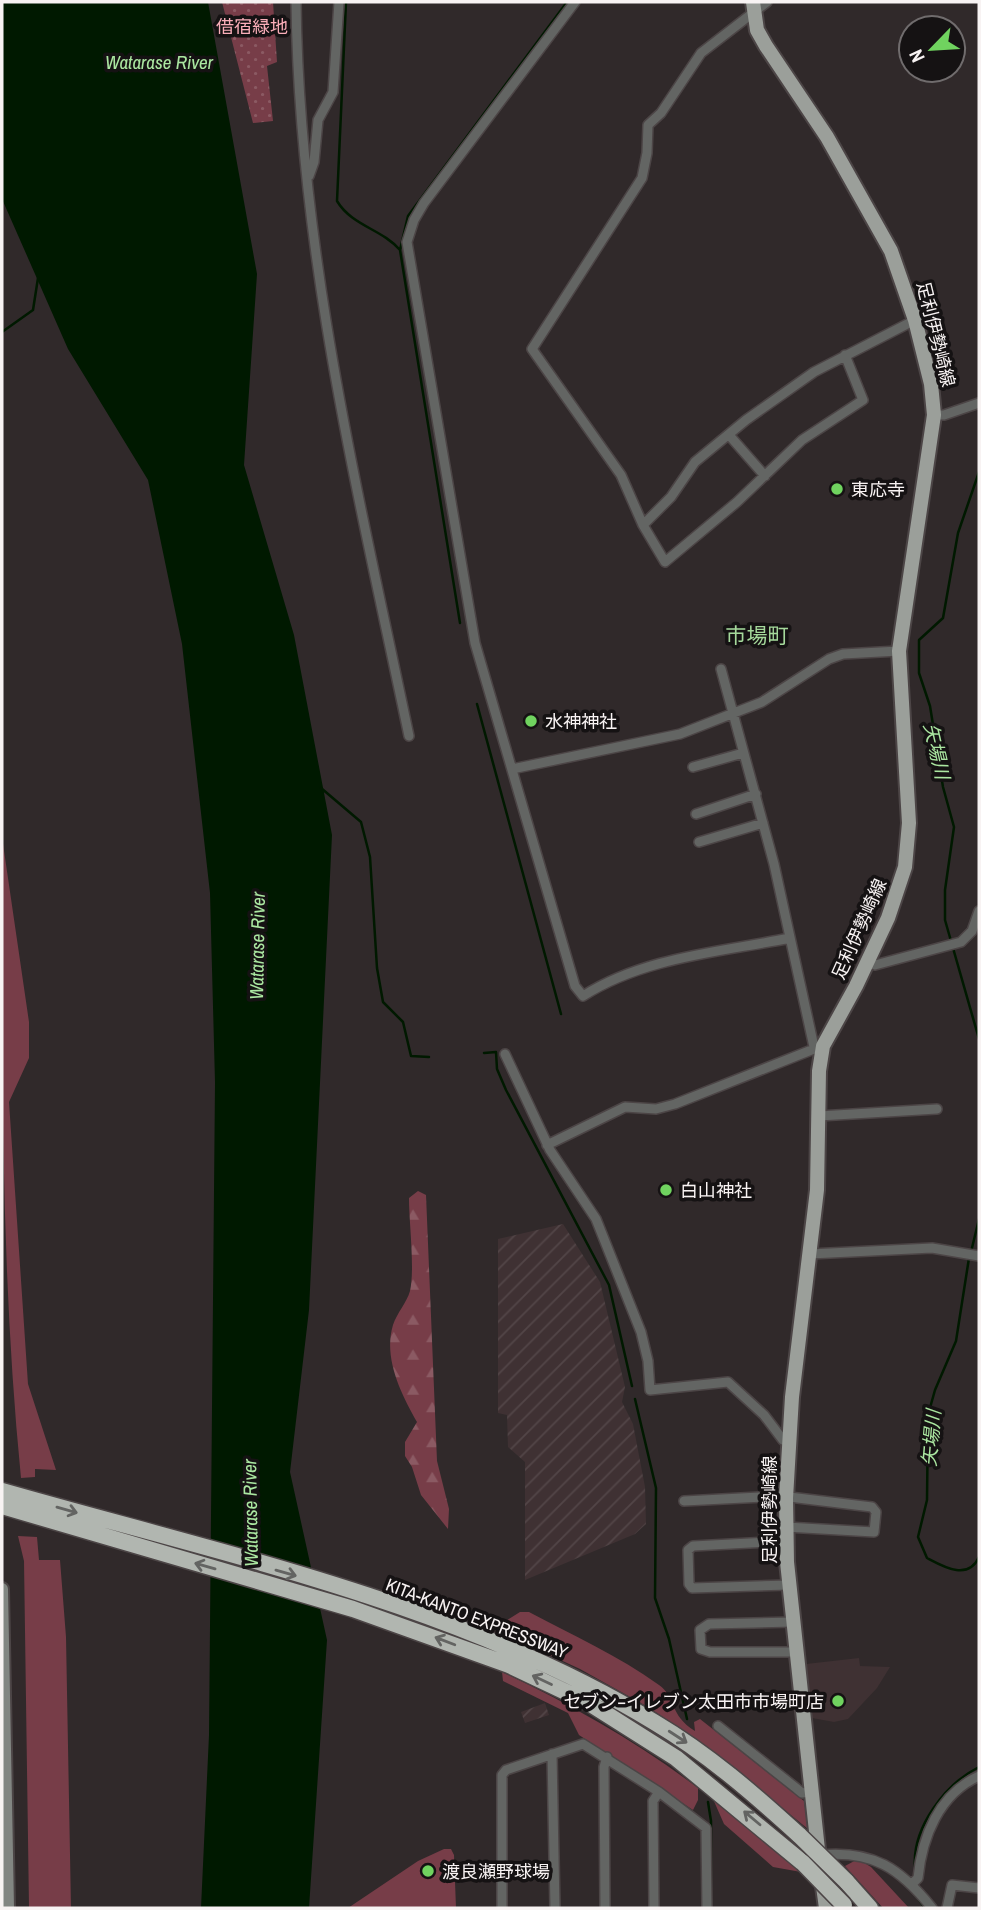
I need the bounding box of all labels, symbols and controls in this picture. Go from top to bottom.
park label: 借宿緑地 [216,14,288,39]
north arrow [897,14,967,84]
text: N [902,46,931,67]
water label: Watarase River [105,49,214,75]
street label: 足利伊勢崎線 [911,279,961,389]
place label: 東応寺 [851,477,905,502]
marker: 東応寺 [829,481,845,497]
district label: 市場町 [726,621,789,650]
place label: 水神神社 [545,709,617,734]
marker: 水神神社 [523,713,539,729]
water label: 矢場川 [918,720,957,784]
street label: 足利伊勢崎線 [826,875,892,983]
water label: Watarase River [243,891,271,1000]
place label: 白山神社 [680,1178,752,1203]
marker: 白山神社 [658,1182,674,1198]
water label: 矢場川 [916,1406,947,1468]
street label: 足利伊勢崎線 [757,1456,782,1564]
water label: Watarase River [236,1458,264,1567]
one-way arrow [56,1505,78,1518]
one-way arrow [194,1558,216,1571]
one-way arrow [275,1567,297,1580]
street label: KITA-KANTO EXPRESSWAY [382,1572,572,1664]
one-way arrow [435,1634,457,1646]
one-way arrow [532,1673,553,1687]
place label: セブン−イレブン太田市市場町店 [563,1689,824,1714]
marker: セブン−イレブン太田市市場町店 [830,1693,846,1709]
one-way arrow [667,1730,687,1744]
one-way arrow [743,1810,761,1826]
place label: 渡良瀬野球場 [442,1859,550,1884]
marker: 渡良瀬野球場 [420,1863,436,1879]

